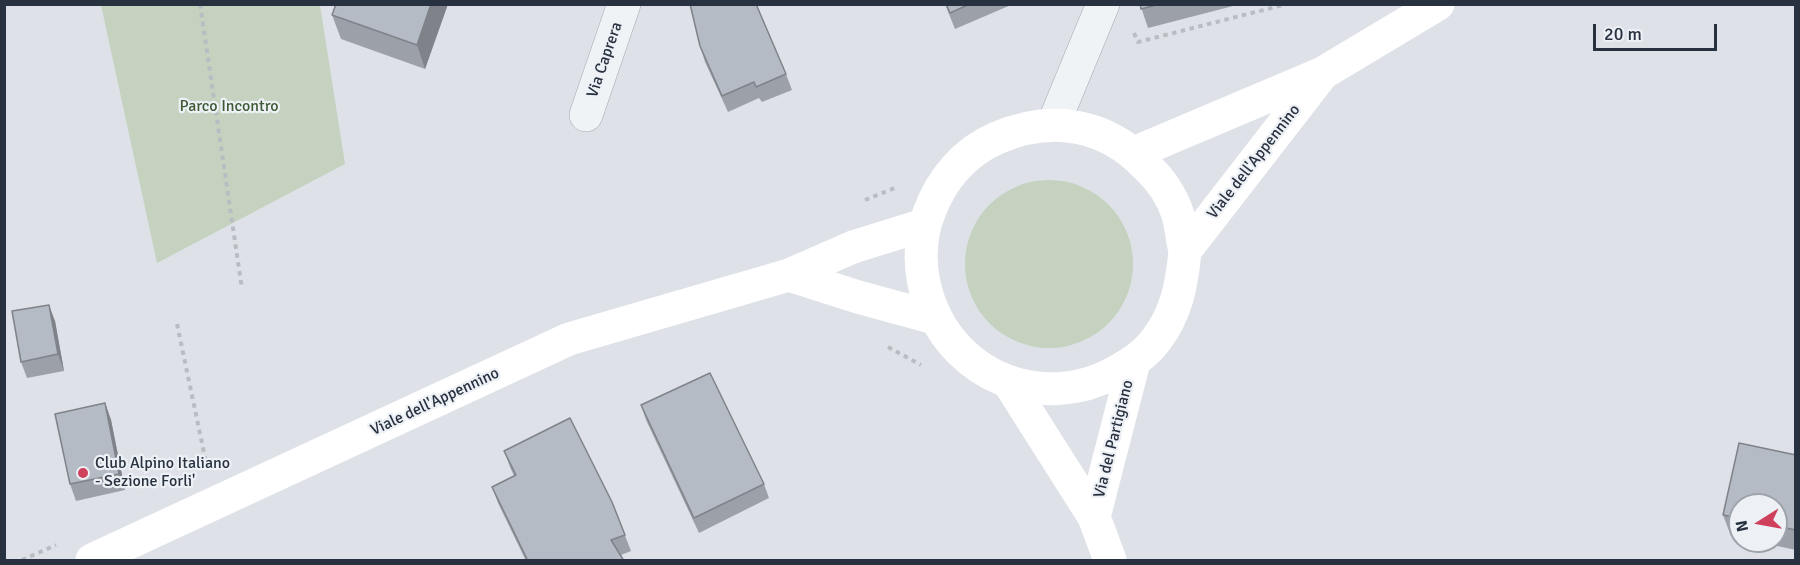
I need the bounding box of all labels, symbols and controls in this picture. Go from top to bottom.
scale bar [1596,12,1720,50]
street label: Via Caprera [583,20,627,100]
text: 20 m [1604,23,1642,45]
park label: Parco Incontro [179,97,279,117]
street label: Viale dell'Appennino [1203,101,1305,223]
street label: Viale dell'Appennino [368,364,502,440]
street label: Via del Partigiano [1090,378,1138,500]
place label: Club Alpino Italiano - Sezione Forli' [95,454,230,492]
marker: Club Alpino Italiano - Sezione Forli' [76,466,90,480]
north arrow [1728,493,1788,553]
text: N [1731,519,1753,533]

